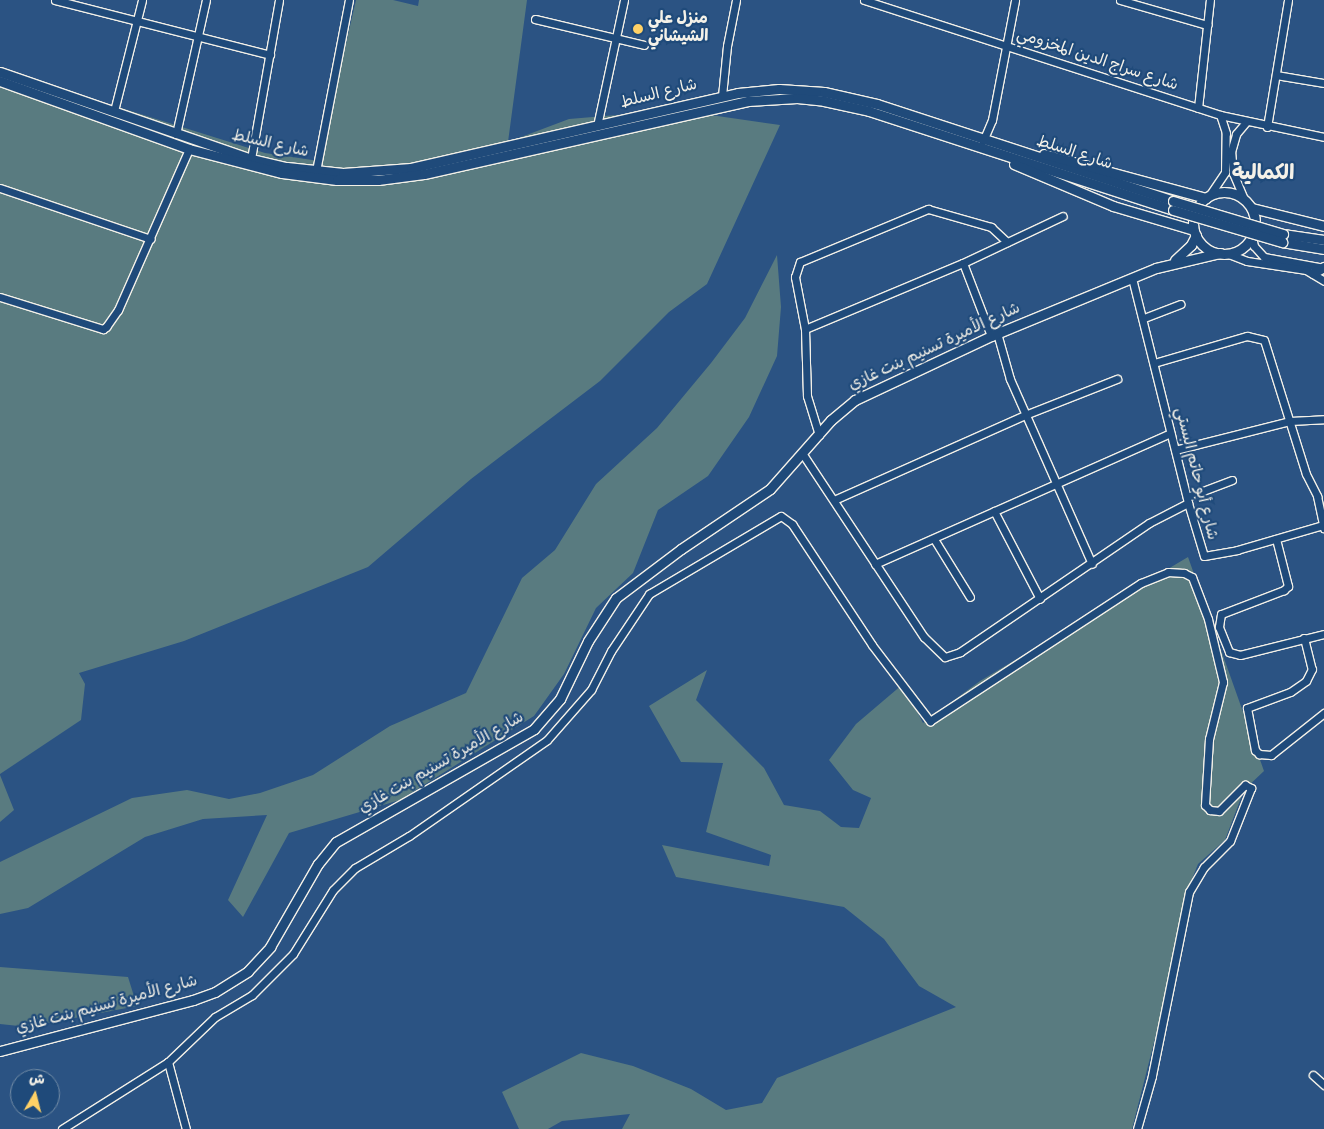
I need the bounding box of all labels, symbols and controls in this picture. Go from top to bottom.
place label: منزل علي الشيشاني [648,10,708,48]
marker: منزل علي الشيشاني [632,23,644,35]
street label: شارع سراج الدين المخزومي [1014,26,1180,96]
street label: شارع السلط [619,76,699,114]
street label: شارع السلط [230,127,310,163]
street label: شارع السلط [1034,133,1114,175]
district label: الكمالية [1232,162,1294,188]
street label: شارع الأميرة تسنيم بنت غازي [846,300,1024,396]
street label: شارع أبو حاتم البستي [1169,406,1221,542]
street label: شارع الأميرة تسنيم بنت غازي [356,709,528,819]
street label: شارع الأميرة تسنيم بنت غازي [14,973,200,1039]
north arrow [10,1069,60,1119]
text: ش [28,1069,46,1091]

